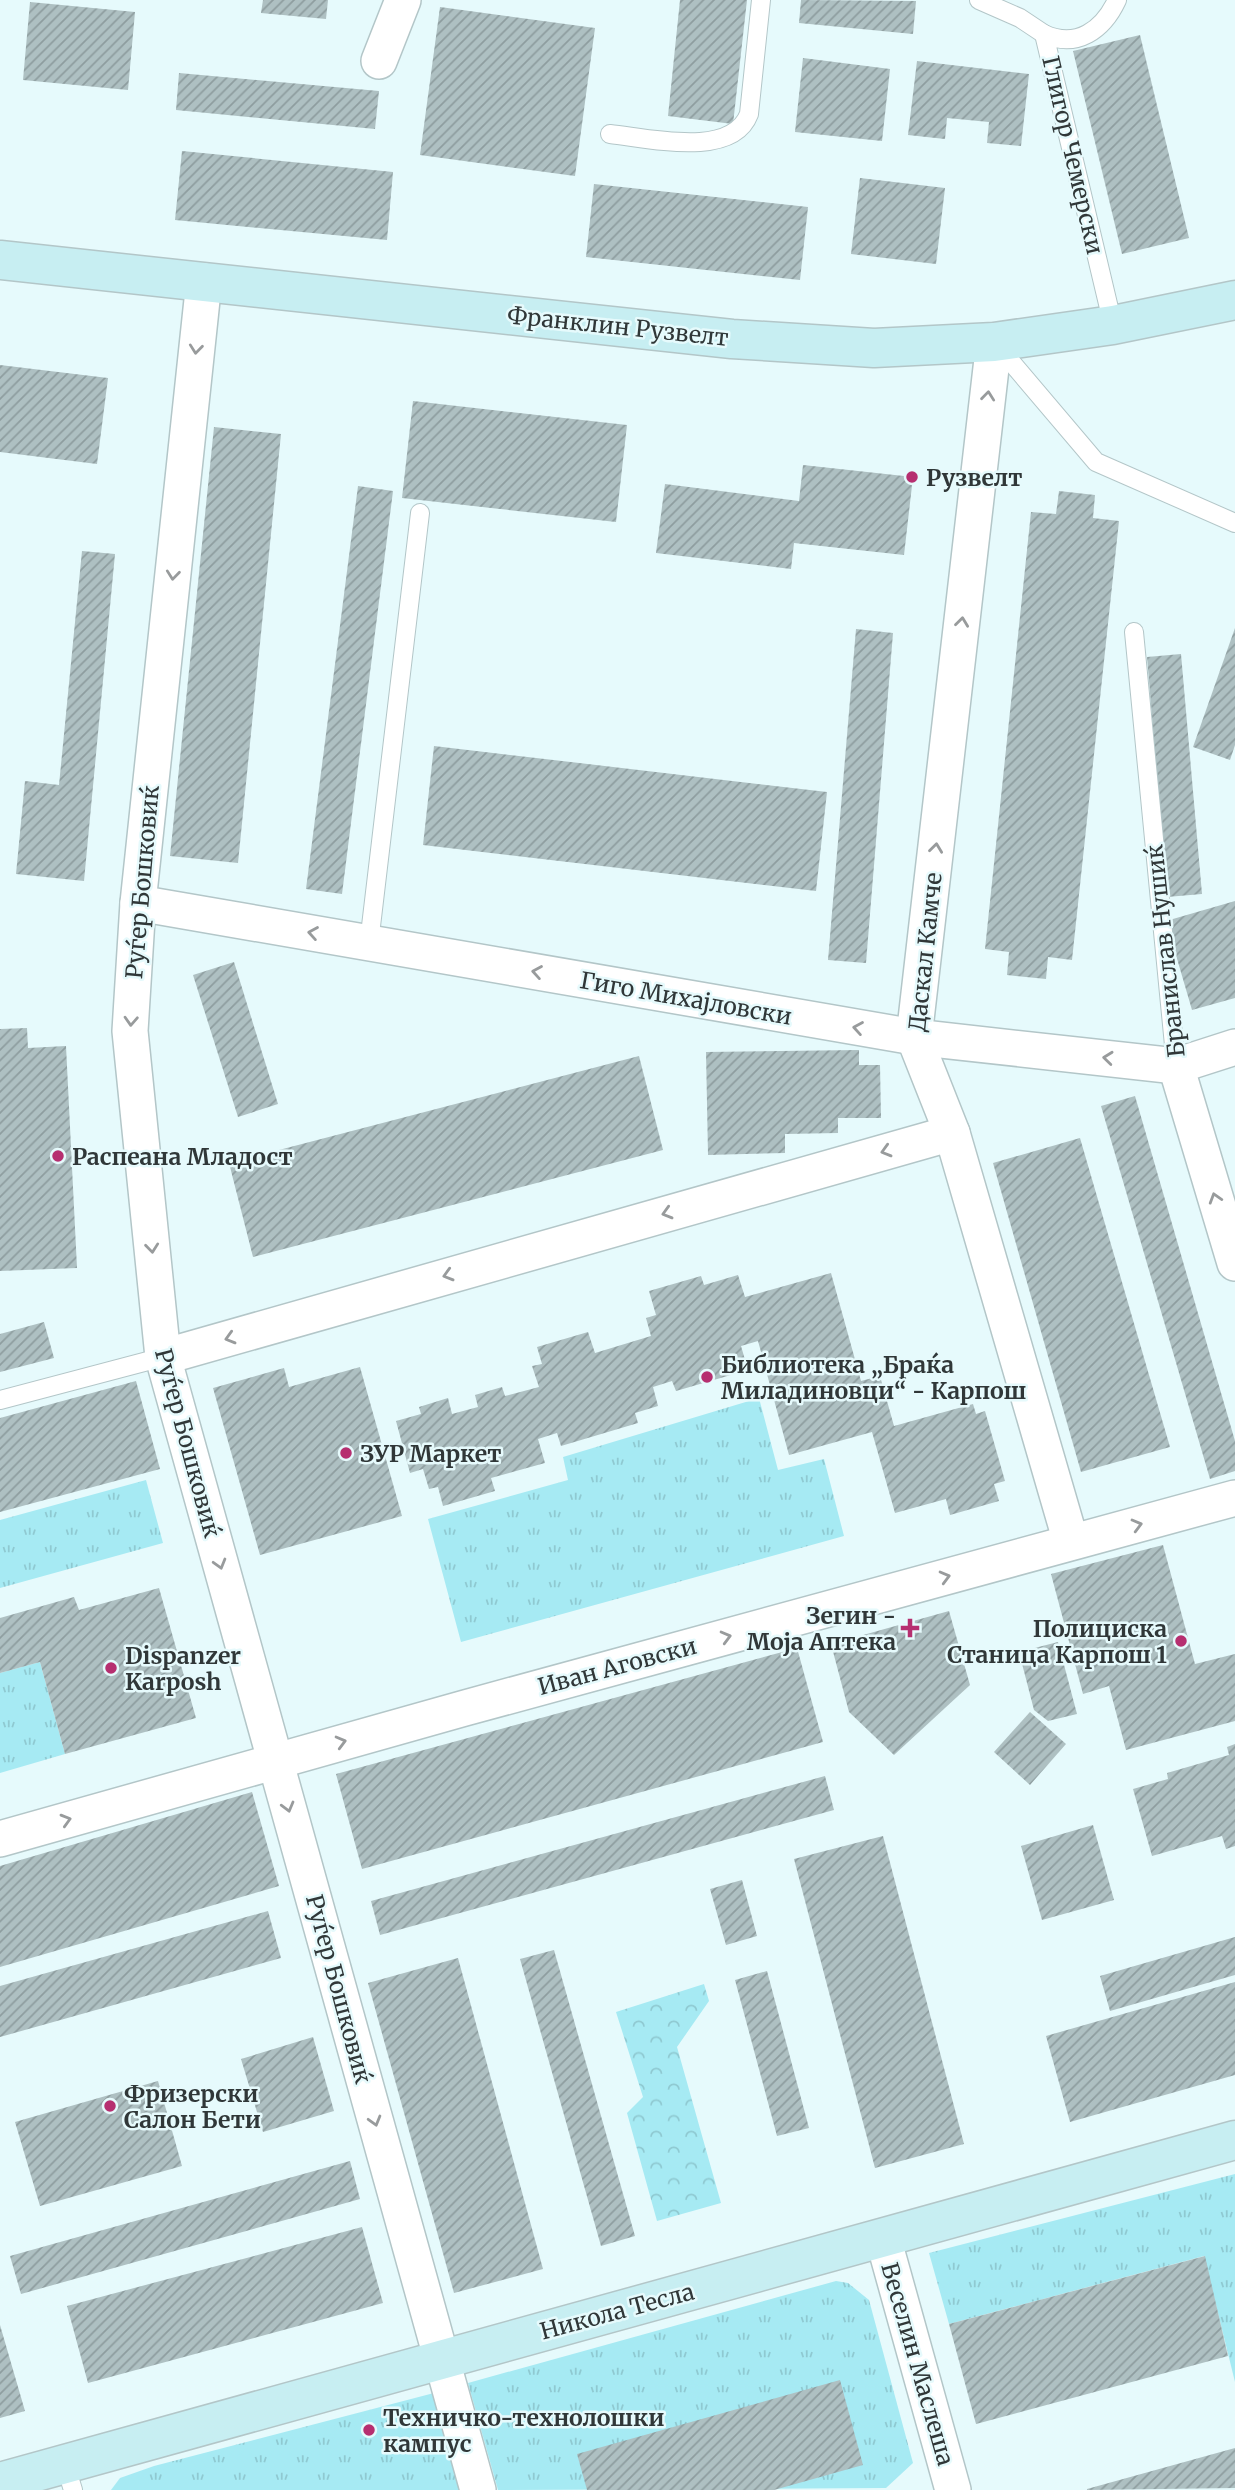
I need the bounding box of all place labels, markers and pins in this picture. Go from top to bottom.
place label: Рузвелт [926,463,1023,492]
marker: Рузвелт [904,469,920,485]
place label: Распеана Младост [72,1142,293,1171]
marker: Распеана Младост [50,1148,66,1164]
place label: Библиотека „Браќа Миладиновци“ - Карпош [721,1350,1027,1405]
marker: Библиотека „Браќа Миладиновци“ - Карпош [699,1369,715,1385]
place label: ЗУР Маркет [360,1439,501,1468]
marker: ЗУР Маркет [338,1445,354,1461]
place label: Зегин - Моја Аптека [747,1601,896,1656]
place label: Полициска Станица Карпош 1 [947,1614,1167,1669]
marker: Зегин - Моја Аптека [902,1620,918,1636]
marker: Полициска Станица Карпош 1 [1173,1633,1189,1649]
place label: Dispanzer Karposh [125,1641,241,1696]
marker: Dispanzer Karposh [103,1660,119,1676]
place label: Фризерски Салон Бети [124,2079,261,2134]
marker: Фризерски Салон Бети [102,2098,118,2114]
place label: Техничко-технолошки кампус [383,2403,665,2458]
marker: Техничко-технолошки кампус [361,2422,377,2438]

